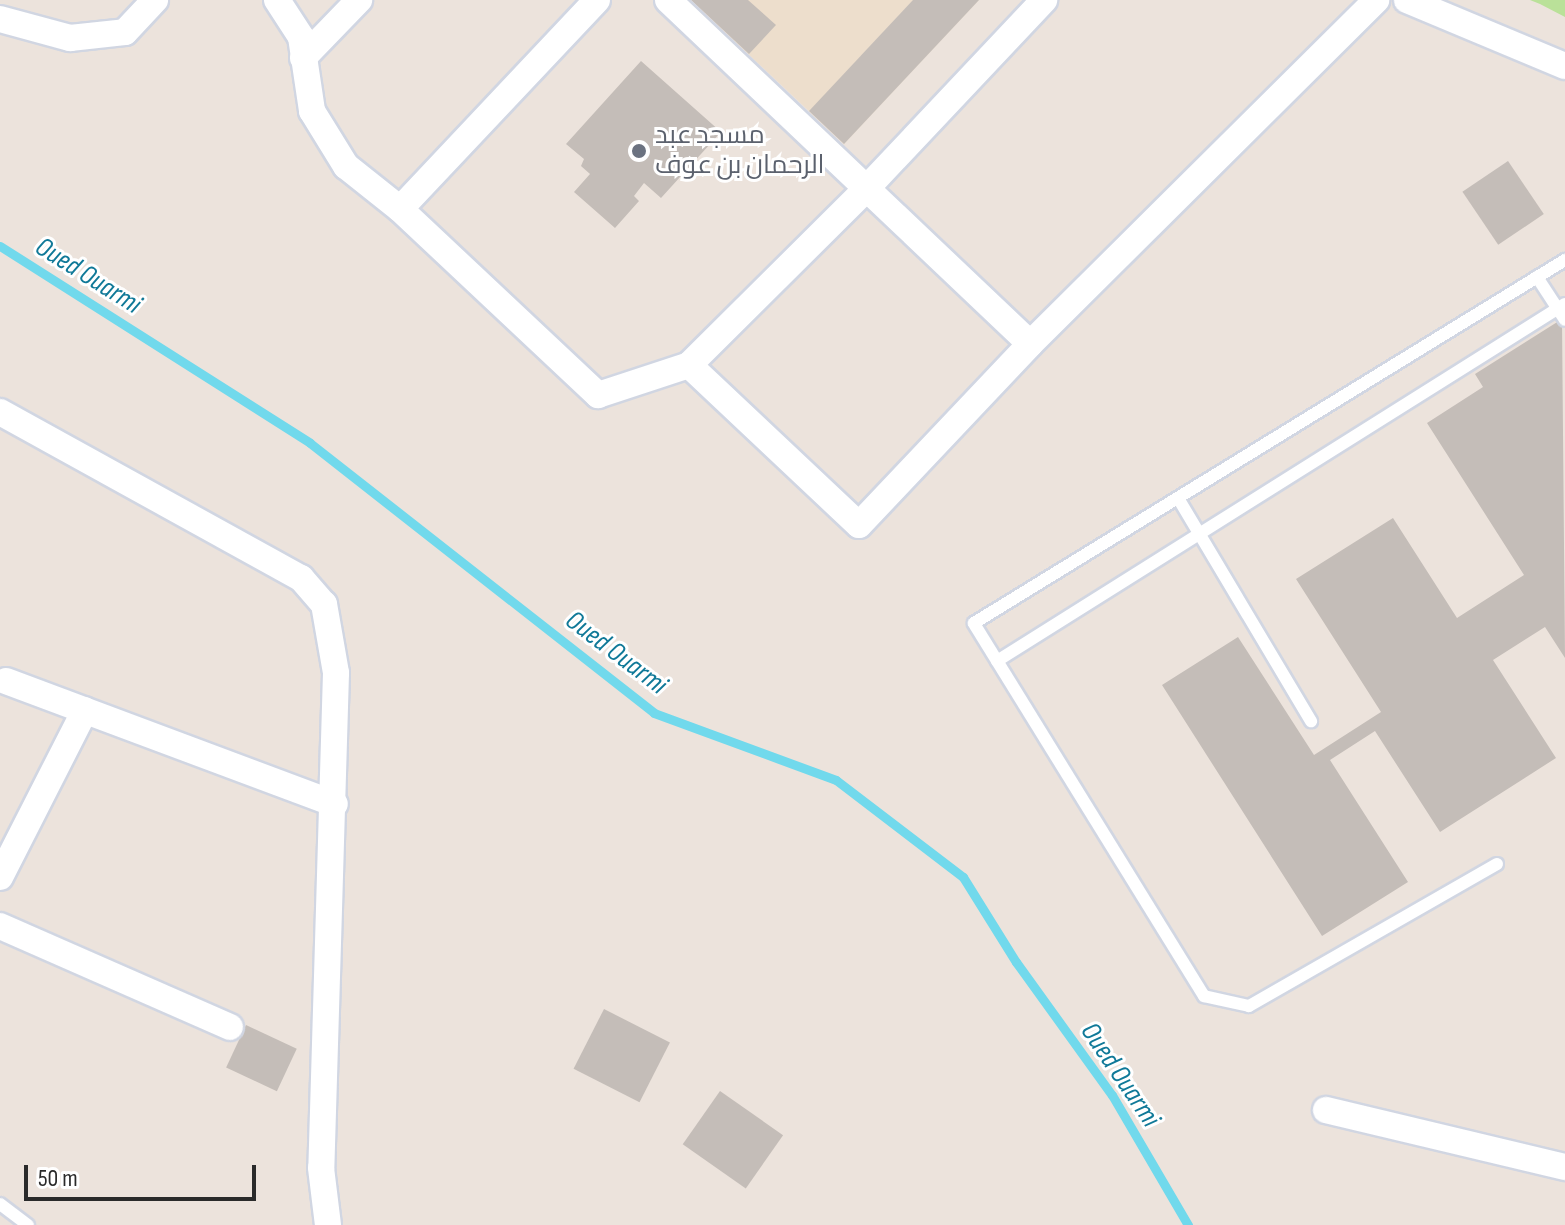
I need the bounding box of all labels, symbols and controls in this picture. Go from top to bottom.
place label: مسجد عبد الرحمان بن عوف [655,120,825,182]
marker: مسجد عبد الرحمان بن عوف [630,142,648,160]
water label: Oued Ouarmi [29,230,147,322]
water label: Oued Ouarmi [559,604,673,702]
water label: Oued Ouarmi [1073,1016,1167,1134]
scale bar [28,1149,260,1199]
text: 50 m [38,1164,78,1193]

